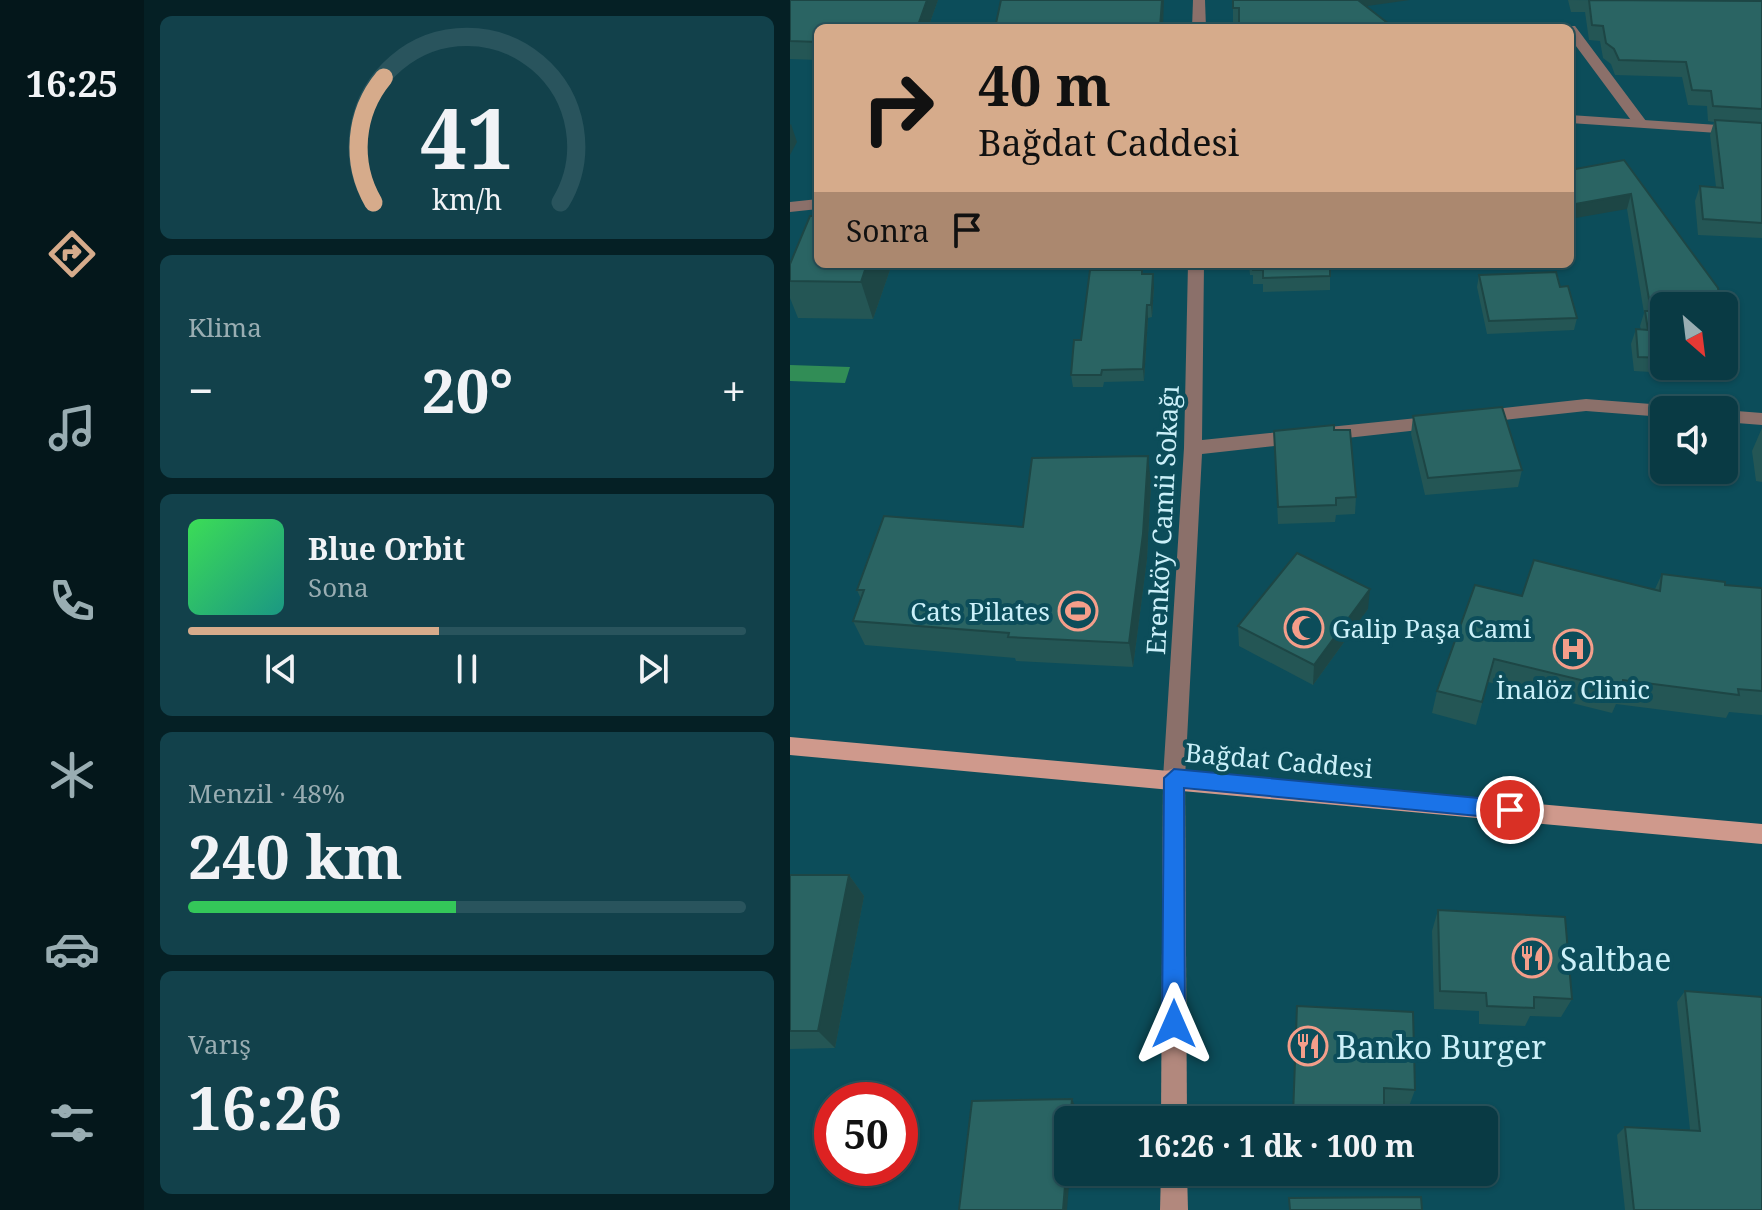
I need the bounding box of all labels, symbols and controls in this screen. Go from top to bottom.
text: 40 m [978,46,1111,122]
icon: right [846,56,950,160]
text: 16:25 [26,59,118,108]
text: 41 [420,80,514,193]
text: Bağdat Caddesi [978,118,1239,167]
text: km/h [432,180,502,219]
icon: arrive [945,208,989,252]
text: Sonra [846,210,929,251]
icon: directions [44,226,100,282]
north arrow [1650,292,1738,380]
map controls [1650,292,1738,484]
text: Klima [188,309,262,345]
text: 20° [422,349,513,431]
text: − [188,360,213,420]
text: + [721,360,746,420]
street label: Erenköy Camii Sokağı [1137,384,1187,656]
button: sound [1650,396,1738,484]
icon: music [44,400,100,456]
text: Blue Orbit [308,528,465,569]
text: Sona [308,569,369,605]
icon: phone [44,573,100,629]
sports icon: Cats Pilates [1057,590,1099,632]
place label: Cats Pilates [910,593,1050,629]
mosque icon: Galip Paşa Cami [1283,607,1325,649]
place label: Galip Paşa Cami [1332,610,1531,646]
hospital icon: İnalöz Clinic [1552,628,1594,670]
icon: previous [259,647,303,691]
icon: pause [445,647,489,691]
icon: next [631,647,675,691]
place label: İnalöz Clinic [1496,671,1650,707]
street label: Bağdat Caddesi [1183,734,1375,786]
icon: climate [44,747,100,803]
text: Menzil · 48% [188,775,345,811]
pin [1476,776,1544,844]
icon: arrive [1488,788,1532,832]
text: 240 km [188,815,403,897]
icon: car [44,921,100,977]
restaurant icon: Saltbae [1511,937,1553,979]
place label: Saltbae [1560,937,1671,980]
position arrow [1132,982,1216,1066]
restaurant icon: Banko Burger [1287,1025,1329,1067]
place label: Banko Burger [1336,1025,1546,1068]
text: Varış [188,1026,251,1062]
text: 16:26 [188,1066,342,1148]
speed limit sign: 50 [814,1082,918,1186]
icon: filters [44,1095,100,1151]
text: 16:26 · 1 dk · 100 m [1137,1125,1415,1166]

